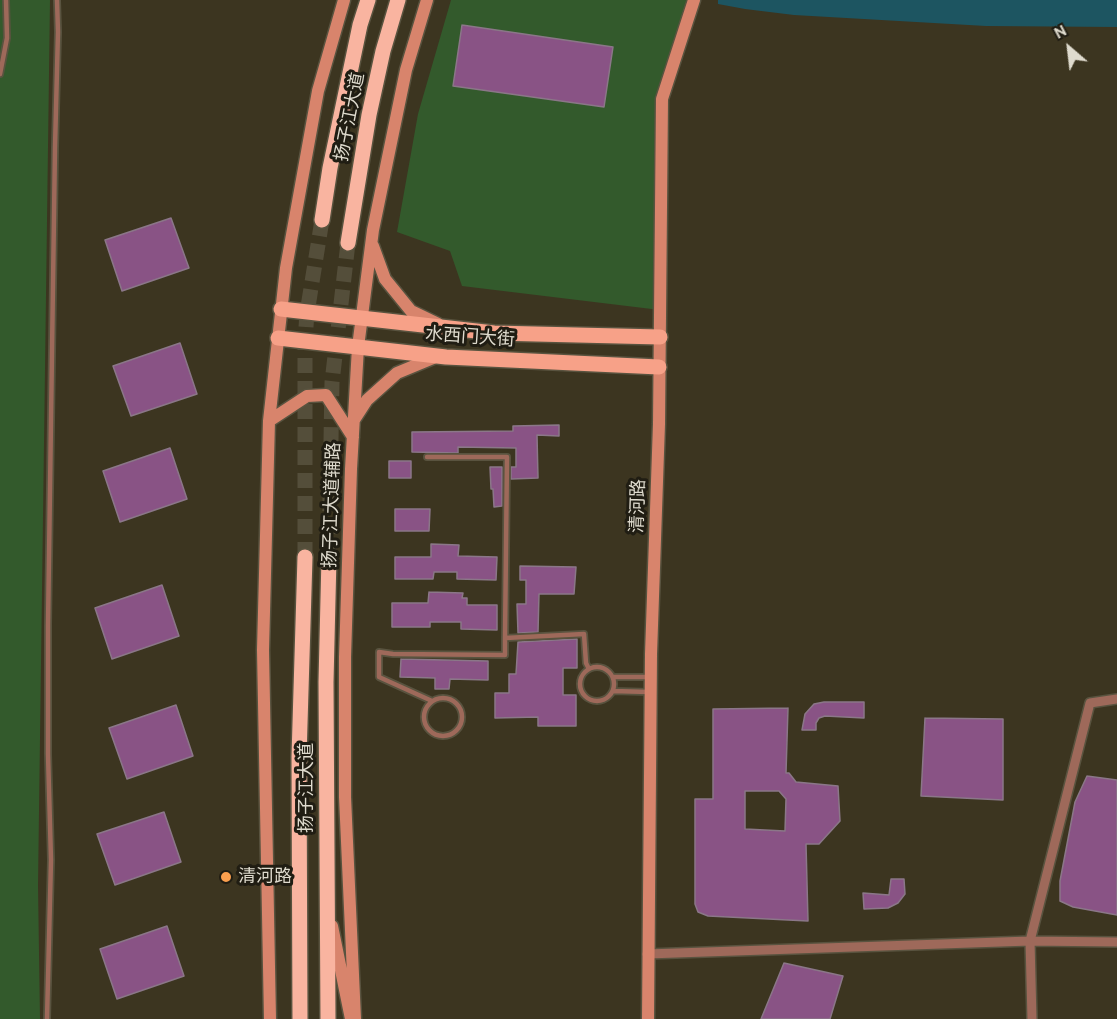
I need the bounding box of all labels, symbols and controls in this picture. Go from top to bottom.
north arrow [1039,18,1099,78]
text: N [1051,21,1070,43]
street label: 扬子江大道 [331,71,369,163]
street label: 水西门大街 [424,323,516,351]
street label: 扬子江大道辅路 [319,442,345,568]
street label: 清河路 [626,479,650,533]
street label: 扬子江大道 [296,743,318,833]
place label: 清河路 [238,866,292,888]
marker: 清河路 [219,870,233,884]

